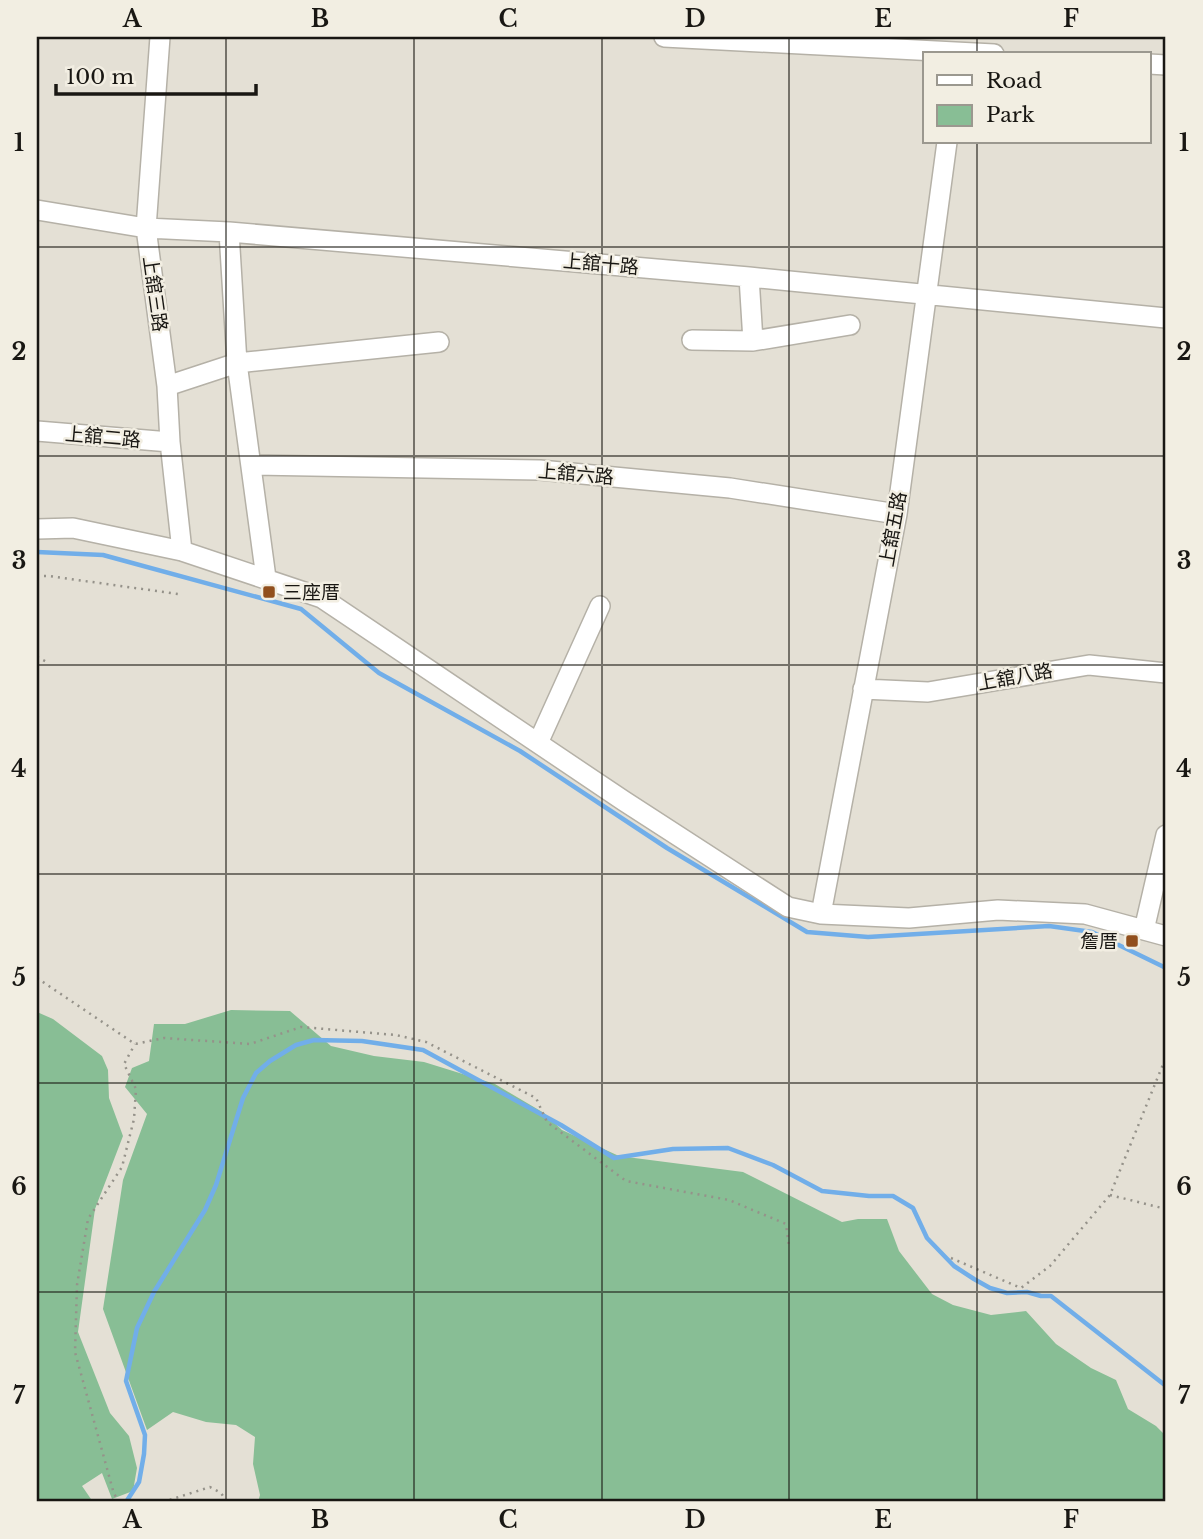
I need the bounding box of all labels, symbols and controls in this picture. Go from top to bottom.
text: A [122,5,143,33]
text: B [311,5,329,33]
text: C [499,5,517,33]
text: D [684,5,706,33]
text: E [874,5,892,33]
text: F [1063,5,1079,33]
scale bar [56,52,256,96]
legend [923,52,1150,144]
text: 100 m [66,64,134,90]
text: Road [986,68,1042,94]
text: Park [986,102,1035,128]
text: 1 [14,129,24,157]
text: 1 [1179,129,1189,157]
street label: 上舘十路 [562,249,640,279]
street label: 上舘三路 [138,255,172,333]
text: 2 [12,338,26,366]
text: 2 [1177,338,1191,366]
street label: 上舘二路 [64,422,142,452]
street label: 上舘六路 [537,459,615,489]
street label: 上舘五路 [875,490,911,568]
text: 3 [12,547,26,575]
text: 3 [1177,547,1191,575]
place label: 三座厝 [283,581,340,604]
marker: 三座厝 [261,584,277,600]
street label: 上舘八路 [976,659,1054,695]
text: 4 [11,755,27,783]
text: 4 [1176,755,1192,783]
place label: 詹厝 [1080,930,1118,953]
marker: 詹厝 [1124,933,1140,949]
text: 5 [12,964,26,992]
text: 5 [1177,964,1191,992]
text: 6 [11,1173,27,1201]
text: 6 [1176,1173,1192,1201]
text: 7 [13,1382,26,1410]
text: 7 [1178,1382,1191,1410]
text: A [122,1506,143,1534]
text: B [311,1506,329,1534]
text: C [499,1506,517,1534]
text: D [684,1506,706,1534]
text: E [874,1506,892,1534]
text: F [1063,1506,1079,1534]

